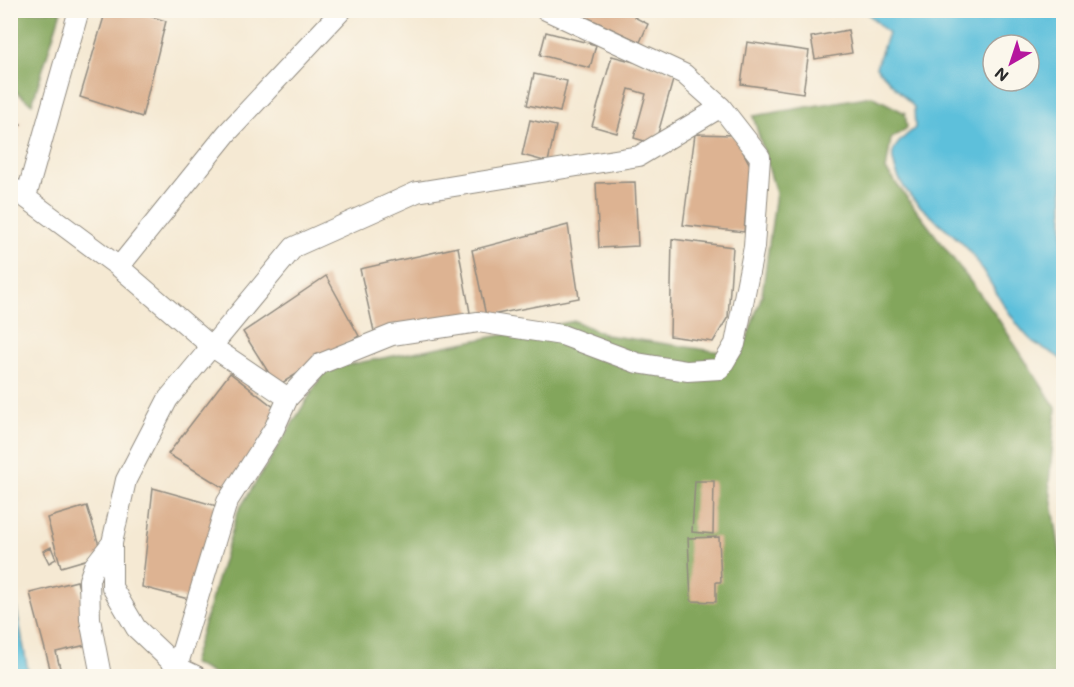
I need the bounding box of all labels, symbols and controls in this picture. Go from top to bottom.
north arrow [981,33,1041,93]
text: N [990,63,1013,87]

